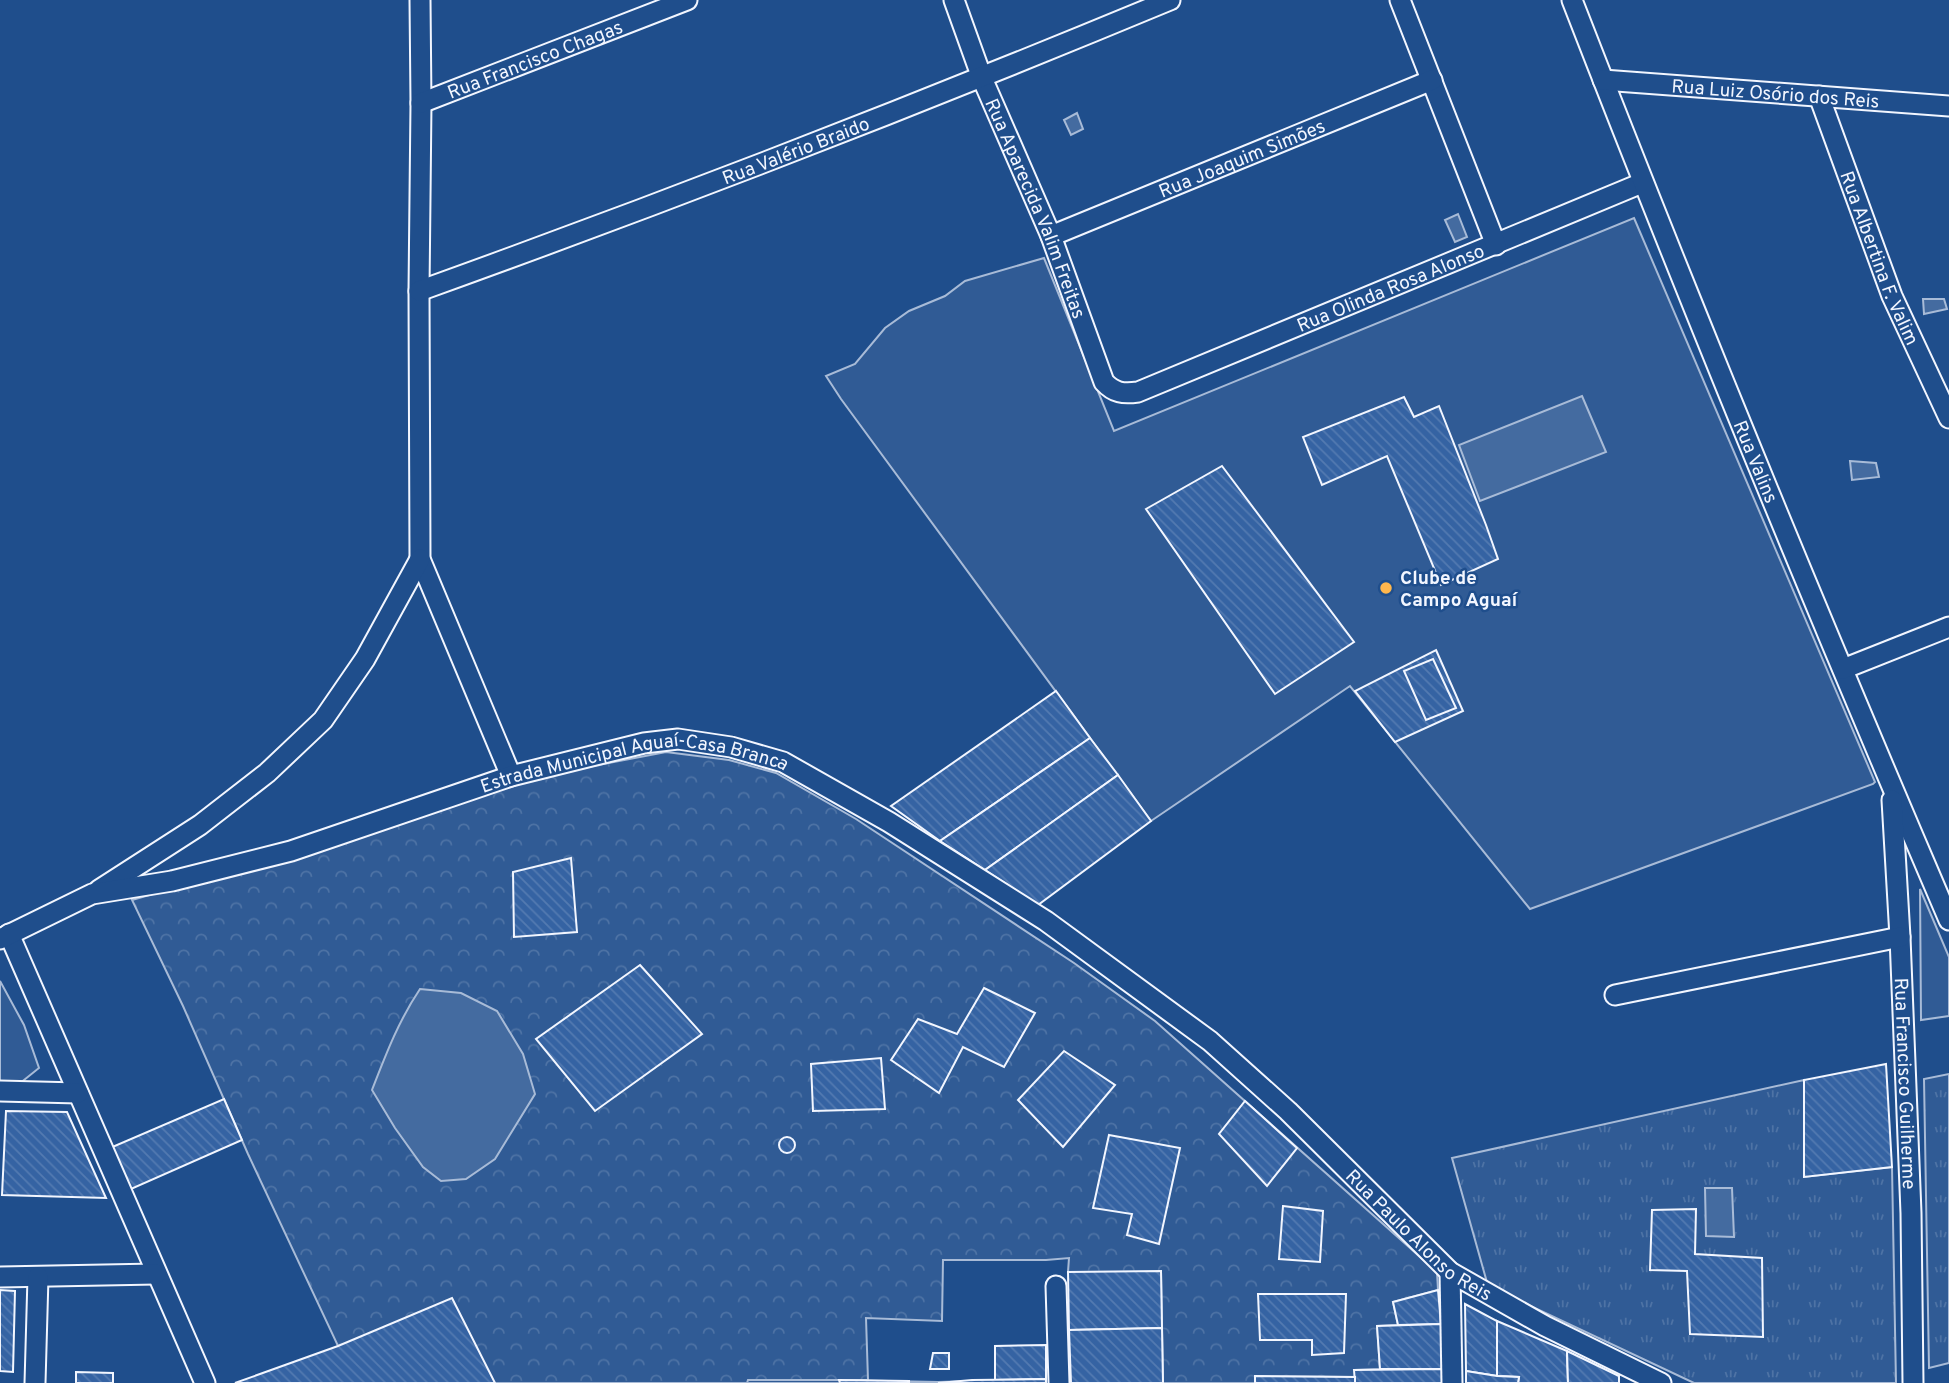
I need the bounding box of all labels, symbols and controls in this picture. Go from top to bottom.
street label: Rua Francisco Chagas [444,16,627,106]
street label: Rua Luiz Osório dos Reis [1671,75,1880,115]
street label: Rua Aparecida Valim Freitas [978,95,1090,322]
street label: Rua Valério Braido [719,113,873,191]
street label: Rua Joaquim Simões [1156,115,1329,205]
street label: Rua Albertina F. Valim [1833,168,1923,349]
street label: Rua Olinda Rosa Alonso [1294,240,1489,339]
street label: Rua Valins [1727,417,1782,507]
place label: Clube de Campo Aguaí [1400,567,1519,613]
marker: Clube de Campo Aguaí [1378,580,1394,596]
street label: Estrada Municipal Aguaí-Casa Branca [478,729,793,800]
street label: Rua Francisco Guilherme [1888,977,1920,1190]
street label: Rua Paulo Alonso Reis [1340,1165,1496,1307]

